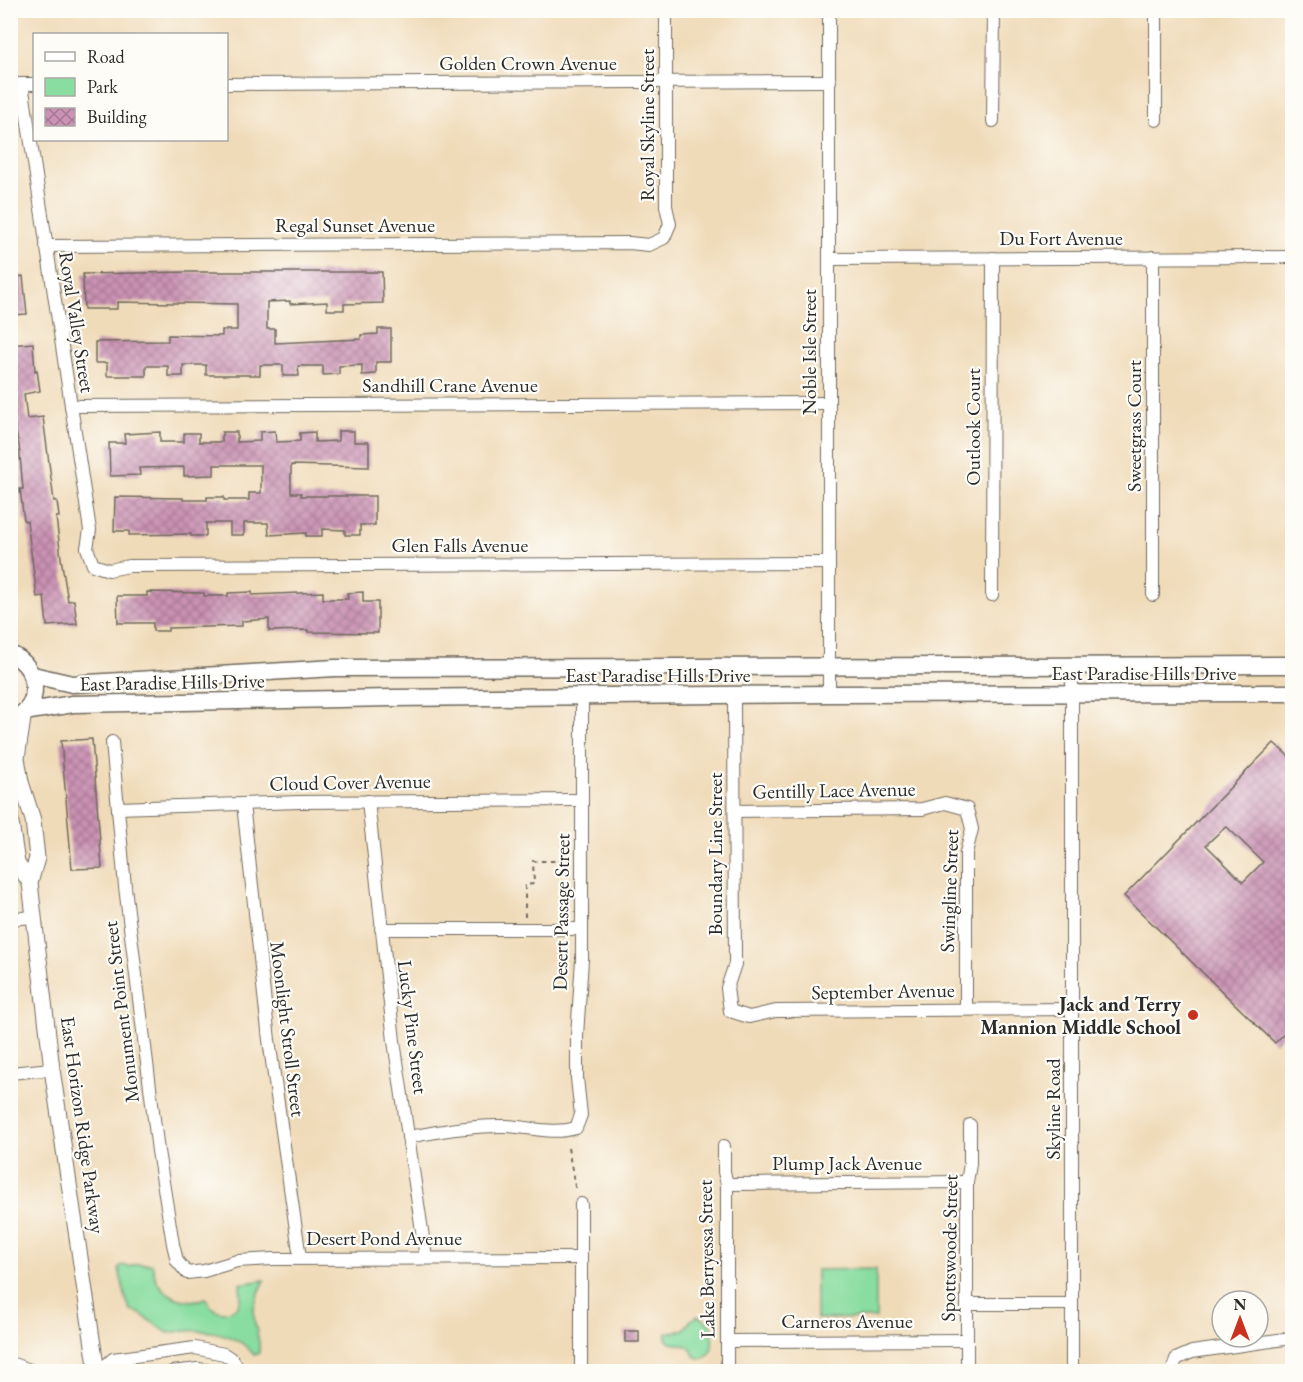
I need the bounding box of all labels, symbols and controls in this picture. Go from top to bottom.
legend [33,33,228,141]
text: Road [87,45,126,68]
street label: Royal Skyline Street [634,48,660,201]
street label: Golden Crown Avenue [439,50,617,76]
text: Park [87,75,118,98]
text: Building [87,105,147,128]
street label: Regal Sunset Avenue [275,212,435,238]
street label: Du Fort Avenue [999,225,1123,251]
street label: Royal Valley Street [53,250,101,395]
street label: Noble Isle Street [796,288,822,415]
street label: Sweetgrass Court [1121,359,1147,492]
street label: Outlook Court [960,368,986,486]
street label: Sandhill Crane Avenue [362,372,538,398]
street label: Glen Falls Avenue [392,532,529,558]
street label: East Paradise Hills Drive [1051,660,1237,686]
street label: East Paradise Hills Drive [565,662,751,688]
street label: East Paradise Hills Drive [79,667,265,697]
street label: Cloud Cover Avenue [269,768,431,796]
street label: Boundary Line Street [702,772,728,936]
street label: Gentilly Lace Avenue [752,776,916,804]
street label: Swingline Street [934,828,964,953]
street label: Desert Passage Street [547,832,575,991]
street label: Monument Point Street [97,919,145,1104]
street label: Moonlight Stroll Street [264,940,312,1119]
street label: Lucky Pine Street [392,959,434,1096]
street label: September Avenue [811,977,955,1005]
place label: Jack and Terry Mannion Middle School [980,991,1181,1040]
marker: Jack and Terry Mannion Middle School [1186,1008,1200,1022]
street label: East Horizon Ridge Parkway [55,1015,111,1235]
street label: Skyline Road [1040,1057,1066,1160]
street label: Plump Jack Avenue [772,1150,922,1176]
street label: Spottswoode Street [935,1173,963,1322]
street label: Lake Berryessa Street [692,1179,720,1339]
street label: Desert Pond Avenue [306,1225,462,1251]
north arrow [1210,1289,1270,1349]
text: N [1234,1294,1247,1315]
street label: Carneros Avenue [781,1308,913,1334]

